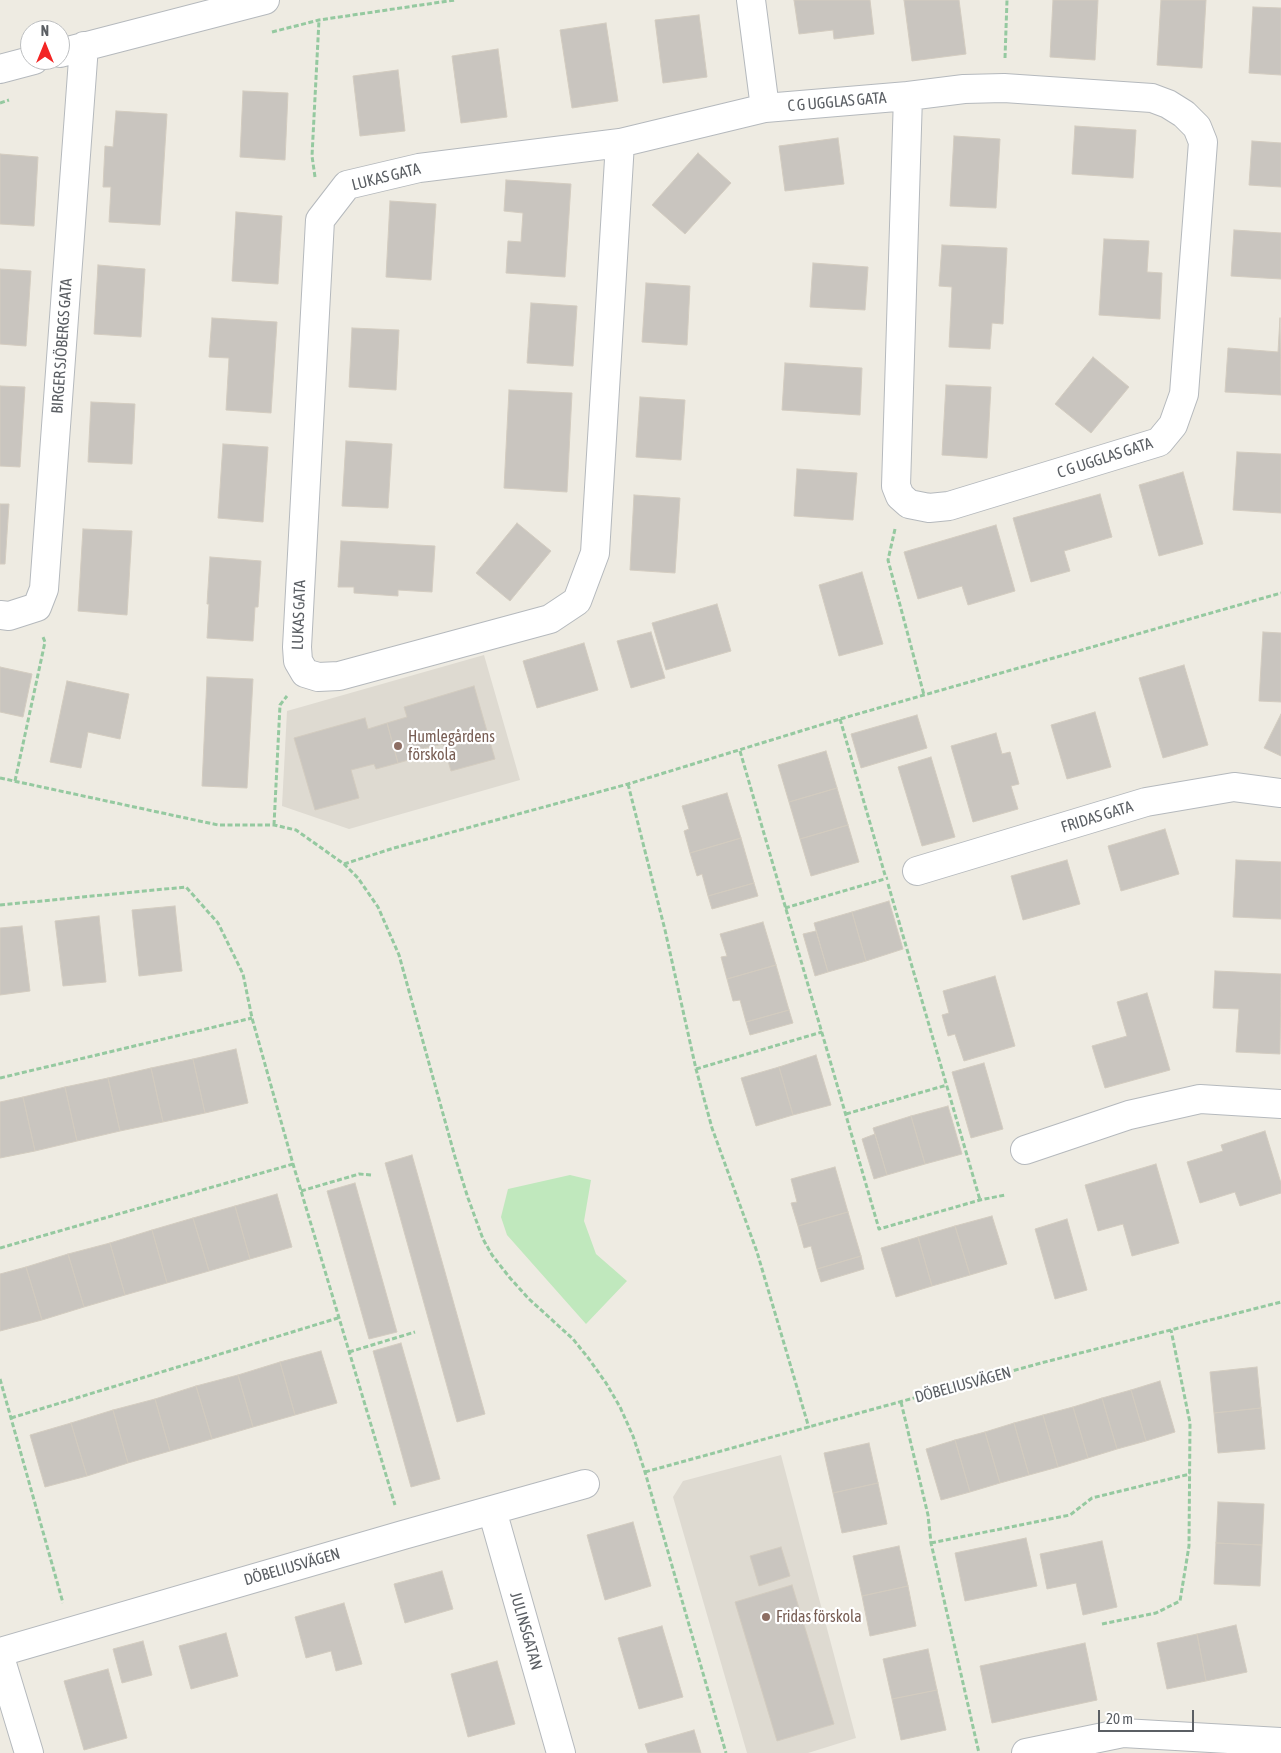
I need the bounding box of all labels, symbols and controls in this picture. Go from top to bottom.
north arrow [20,20,70,70]
text: N [41,23,49,39]
street label: C G UGGLAS GATA [787,88,887,116]
street label: LUKAS GATA [350,159,422,195]
street label: BIRGER SJÖBERGS GATA [48,278,76,414]
street label: C G UGGLAS GATA [1055,434,1155,482]
street label: LUKAS GATA [288,580,310,650]
place label: Humlegårdens förskola [408,727,495,765]
marker: Humlegårdens förskola [392,740,404,752]
street label: FRIDAS GATA [1059,797,1135,837]
street label: DÖBELIUSVÄGEN [913,1363,1013,1407]
street label: DÖBELIUSVÄGEN [242,1544,342,1590]
street label: JULINSGATAN [506,1590,546,1672]
place label: Fridas förskola [776,1607,862,1627]
marker: Fridas förskola [760,1611,772,1623]
scale bar [1101,1700,1197,1732]
text: 20 m [1106,1710,1133,1727]

